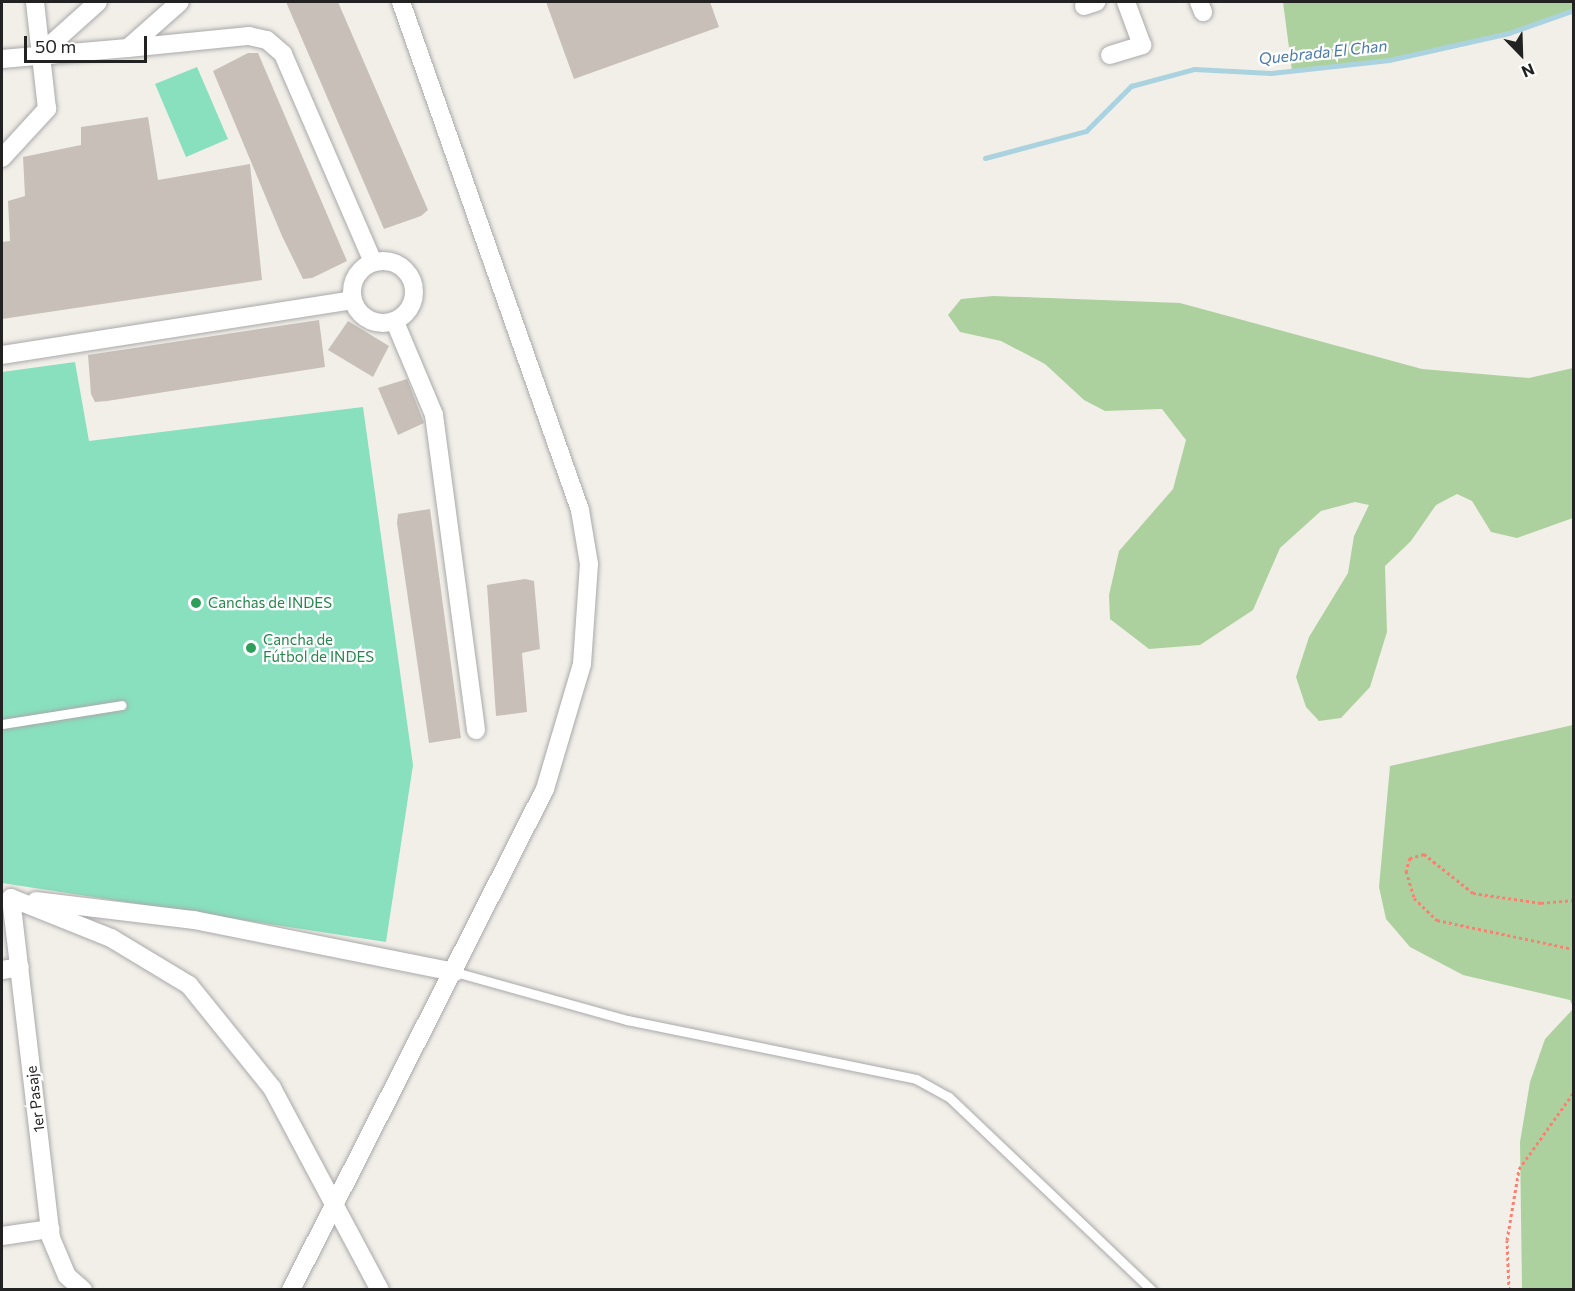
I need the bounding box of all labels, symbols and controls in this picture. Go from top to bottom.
scale bar [27,24,150,62]
north arrow [1491,24,1551,84]
text: 50 m [35,35,76,57]
water label: Quebrada El Chan [1258,36,1388,68]
text: N [1519,60,1537,82]
place label: Canchas de INDES [208,594,332,612]
marker: Canchas de INDES [189,596,203,610]
place label: Cancha de Fútbol de INDES [263,630,374,665]
marker: Cancha de Fútbol de INDES [244,641,258,655]
street label: 1er Pasaje [22,1065,48,1133]

